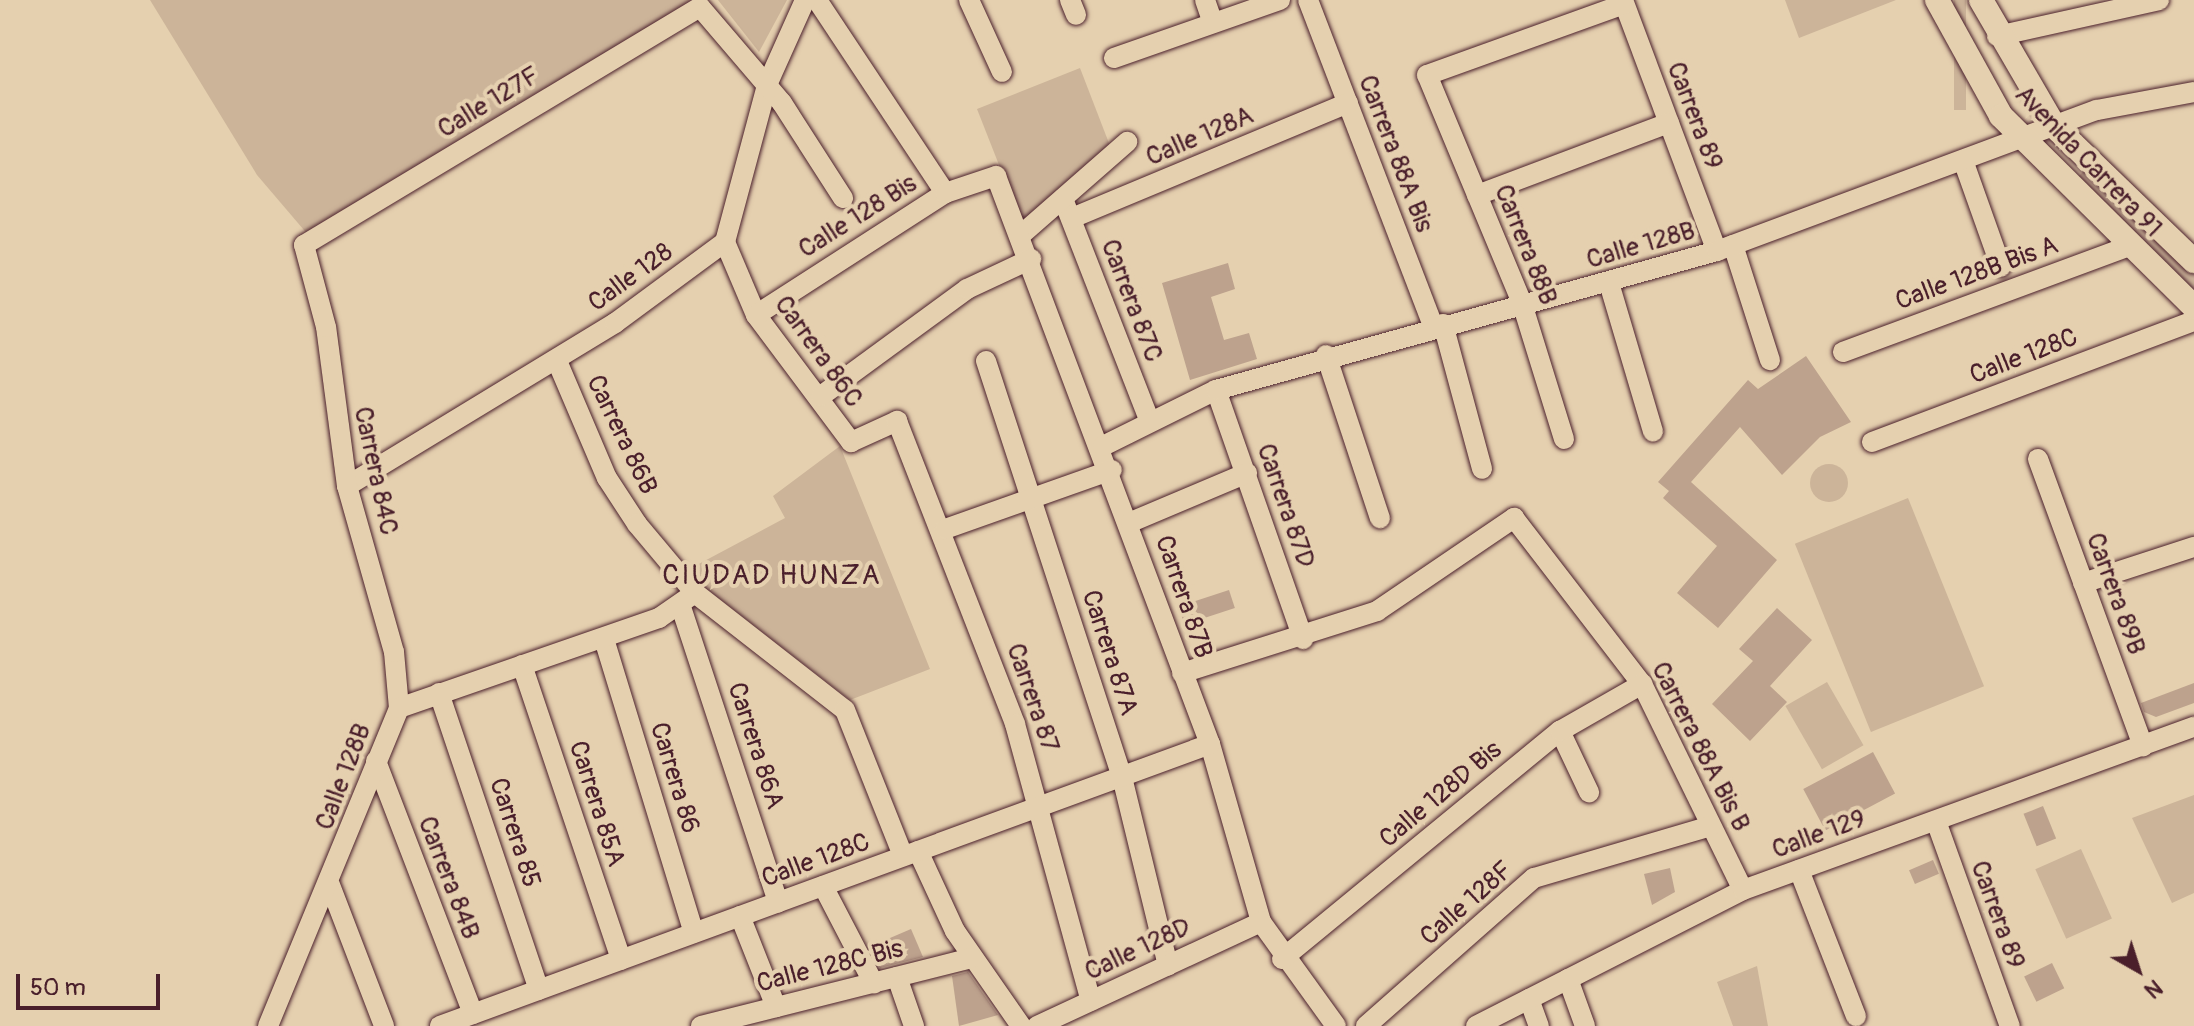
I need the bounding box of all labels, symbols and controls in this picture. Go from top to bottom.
street label: Carrera 89 [1659,58,1729,174]
street label: Calle 127F [433,61,545,145]
street label: Carrera 88A Bis [1351,71,1439,237]
street label: Avenida Carrera 91 [2008,80,2168,244]
street label: Calle 128A [1142,100,1258,174]
street label: Calle 128 Bis [793,168,923,266]
street label: Carrera 88B [1487,180,1563,310]
street label: Calle 128B [1583,216,1699,276]
street label: Calle 128B Bis A [1892,230,2062,318]
street label: Carrera 87C [1093,235,1169,367]
street label: Calle 128 [583,237,679,319]
street label: Carrera 86C [767,290,869,414]
street label: Calle 128C [1966,322,2082,392]
street label: Carrera 86B [579,370,663,500]
street label: Carrera 84C [346,404,404,538]
street label: Carrera 87D [1249,440,1321,572]
street label: Carrera 89B [2079,529,2151,659]
street label: Carrera 87B [1147,532,1219,662]
district label: CIUDAD HUNZA [662,559,882,593]
street label: Carrera 87A [1074,586,1144,720]
street label: Carrera 87 [999,640,1065,756]
street label: Carrera 88A Bis B [1644,657,1756,837]
street label: Carrera 86A [720,679,790,813]
street label: Calle 128B [309,719,379,835]
street label: Carrera 86 [642,719,706,837]
street label: Calle 128D Bis [1374,735,1508,855]
street label: Carrera 85A [561,737,631,871]
street label: Carrera 85 [482,774,546,892]
street label: Calle 129 [1768,804,1870,866]
street label: Carrera 84B [410,812,486,944]
street label: Calle 128C [758,827,874,895]
street label: Calle 128F [1414,855,1520,953]
street label: Carrera 89 [1963,857,2031,973]
street label: Calle 128D [1080,912,1196,988]
north arrow [2098,930,2178,1010]
street label: Calle 128C Bis [754,934,906,1000]
scale bar [20,958,164,1008]
text: 50 m [30,973,86,1002]
text: N [2139,973,2168,1004]

